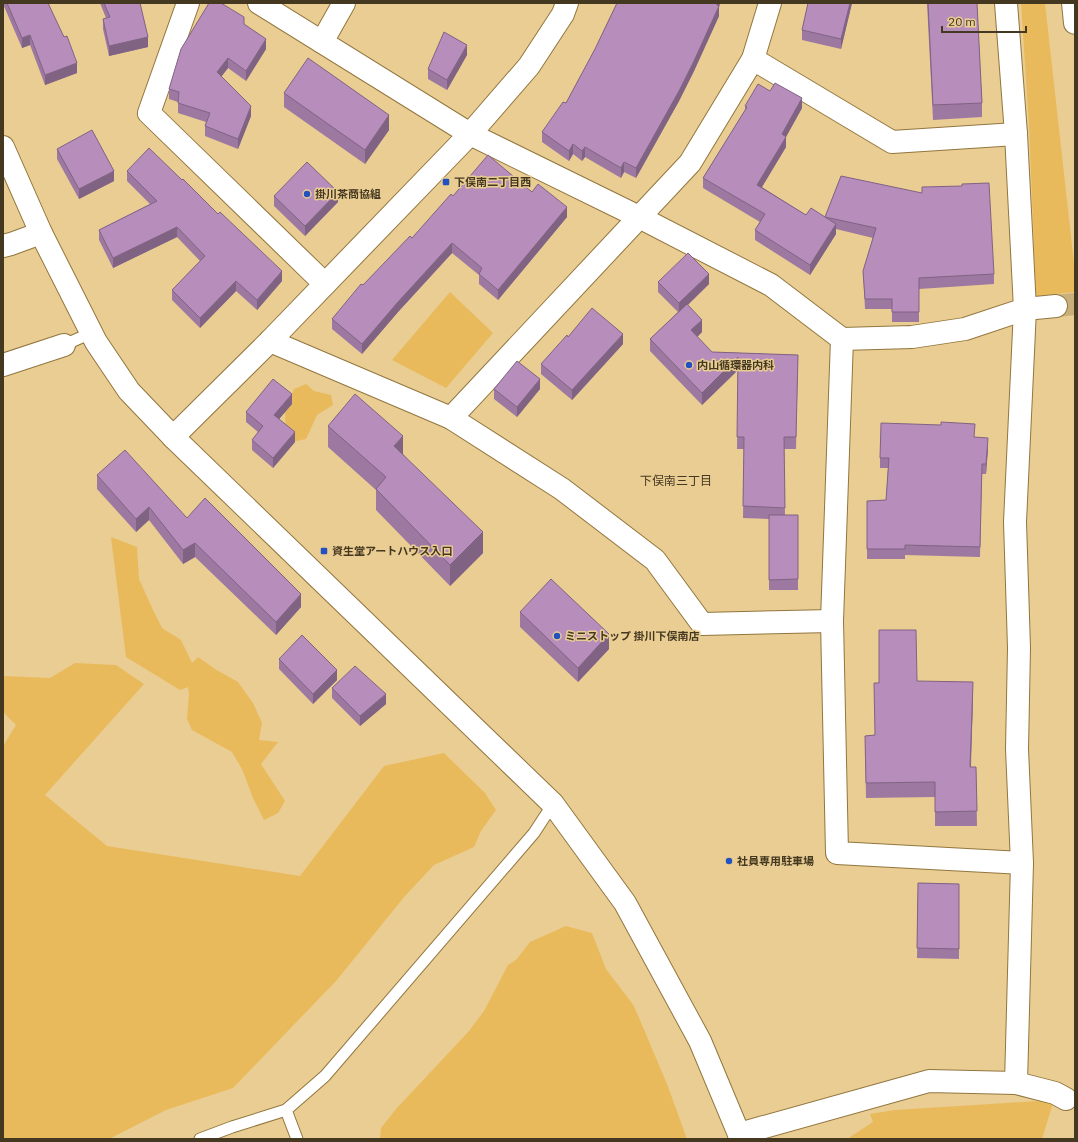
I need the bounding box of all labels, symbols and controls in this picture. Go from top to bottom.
scale bar [942,8,1026,34]
text: 20 m [948,14,976,29]
place label: 下俣南二丁目西 [454,175,531,189]
marker: 下俣南二丁目西 [441,177,451,187]
place label: 掛川茶商協組 [315,187,381,201]
marker: 掛川茶商協組 [302,189,312,199]
place label: 内山循環器内科 [697,358,774,372]
marker: 内山循環器内科 [684,360,694,370]
district label: 下俣南三丁目 [640,473,712,488]
place label: 資生堂アートハウス入口 [332,544,452,558]
marker: 資生堂アートハウス入口 [319,546,329,556]
place label: ミニストップ 掛川下俣南店 [565,629,700,643]
marker: ミニストップ 掛川下俣南店 [552,631,562,641]
place label: 社員専用駐車場 [737,854,814,868]
marker: 社員専用駐車場 [724,856,734,866]

